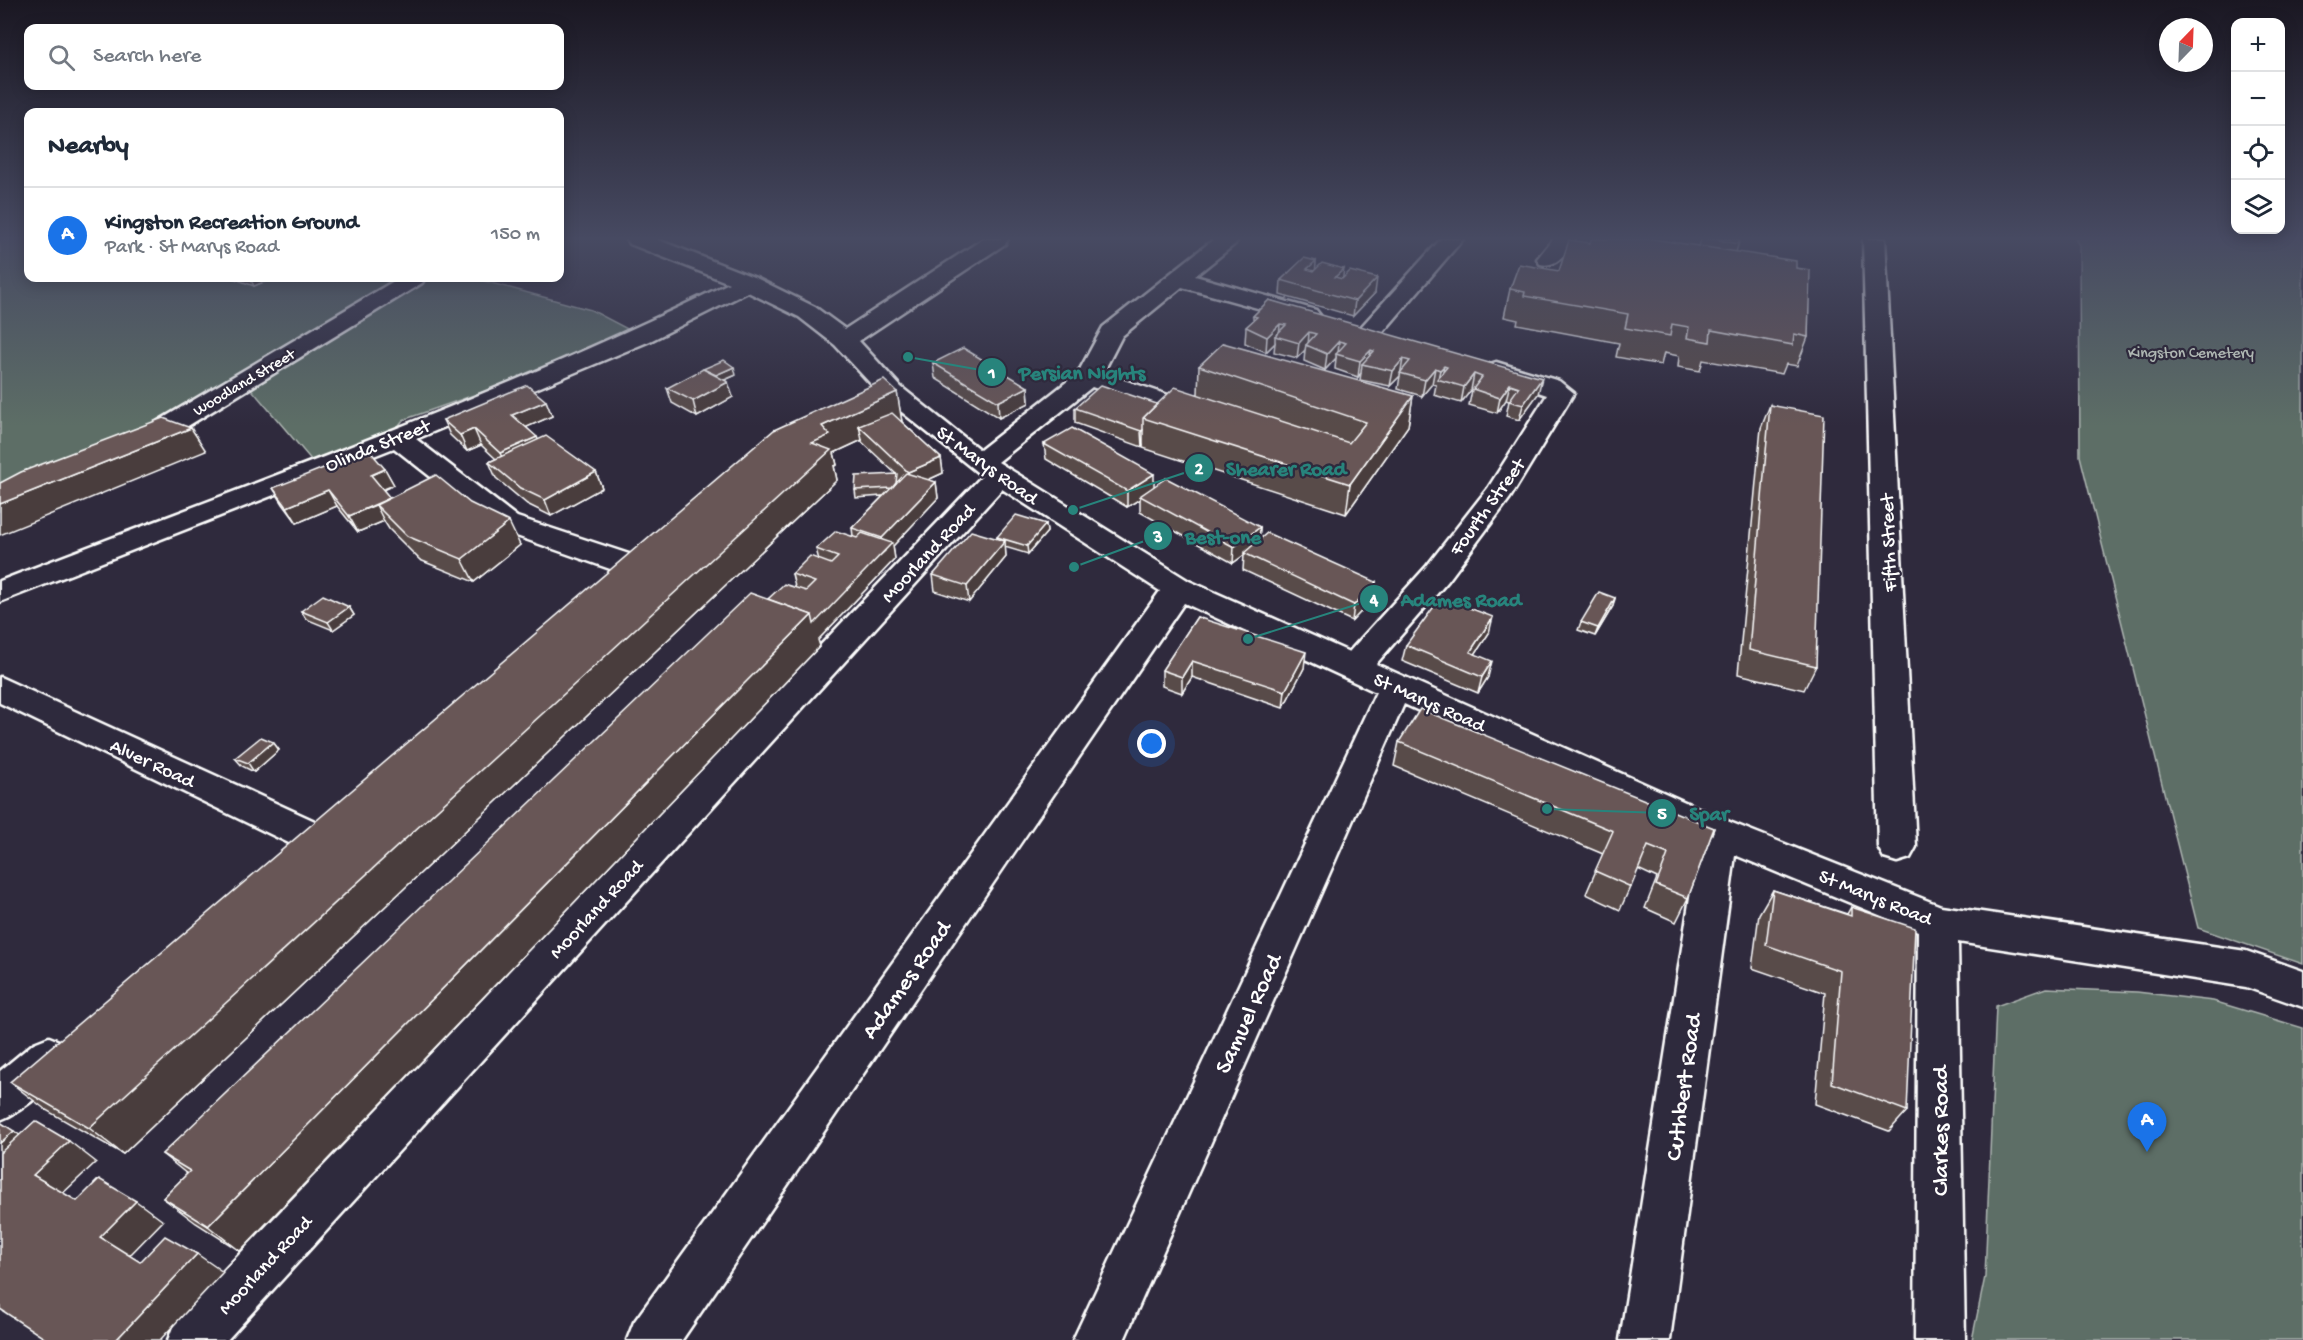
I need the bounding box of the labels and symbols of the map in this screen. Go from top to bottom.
north arrow [2159,18,2213,72]
street label: Woodland Street [190,345,300,422]
park label: Kingston Cemetery [2128,345,2254,364]
callout: Persian Nights [977,352,1158,391]
text: Persian Nights [1018,363,1147,388]
text: 1 [987,364,996,385]
street label: Olinda Street [322,415,436,479]
street label: St Marys Road [931,422,1043,513]
callout: Shearer Road [1184,448,1358,487]
street label: Fourth Street [1445,454,1533,562]
text: Shearer Road [1226,459,1349,484]
text: 2 [1195,460,1204,481]
street label: Fifth Street [1877,492,1904,593]
street label: Moorland Road [878,498,983,609]
callout: Best-one [1143,516,1273,555]
text: Best-one [1184,527,1262,552]
text: 3 [1152,528,1163,549]
callout: Adames Road [1359,579,1534,618]
text: Adames Road [1400,590,1524,615]
text: 4 [1369,591,1379,612]
street label: St Marys Road [1369,669,1490,740]
your location [1137,729,1166,758]
street label: Alver Road [105,736,200,796]
callout: Spar [1647,793,1741,832]
text: Spar [1689,804,1731,829]
text: 5 [1657,805,1667,826]
street label: Moorland Road [546,854,651,965]
street label: St Marys Road [1815,866,1937,933]
street label: Adames Road [856,915,960,1046]
street label: Samuel Road [1210,948,1291,1079]
street label: Cuthbert Road [1661,1010,1710,1163]
street label: Clarkes Road [1928,1064,1957,1196]
pin: A [2128,1102,2166,1152]
street label: Moorland Road [215,1210,320,1321]

